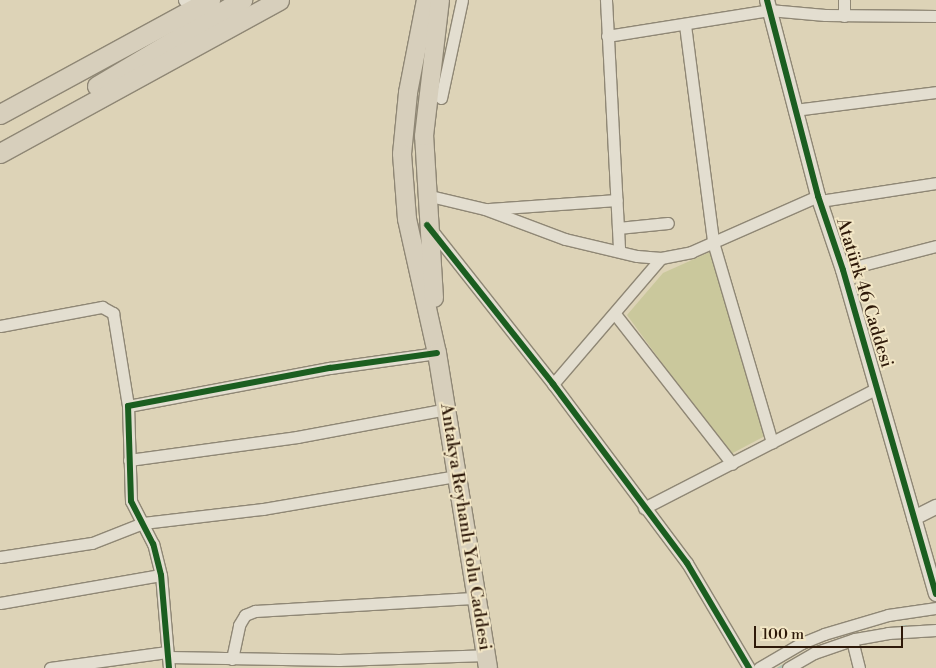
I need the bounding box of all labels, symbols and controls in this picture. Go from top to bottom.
street label: Atatürk 46 Caddesi [831,215,897,371]
street label: Antakya Reyhanlı Yolu Caddesi [435,402,495,652]
scale bar [756,616,905,648]
text: 100 m [762,625,804,644]

